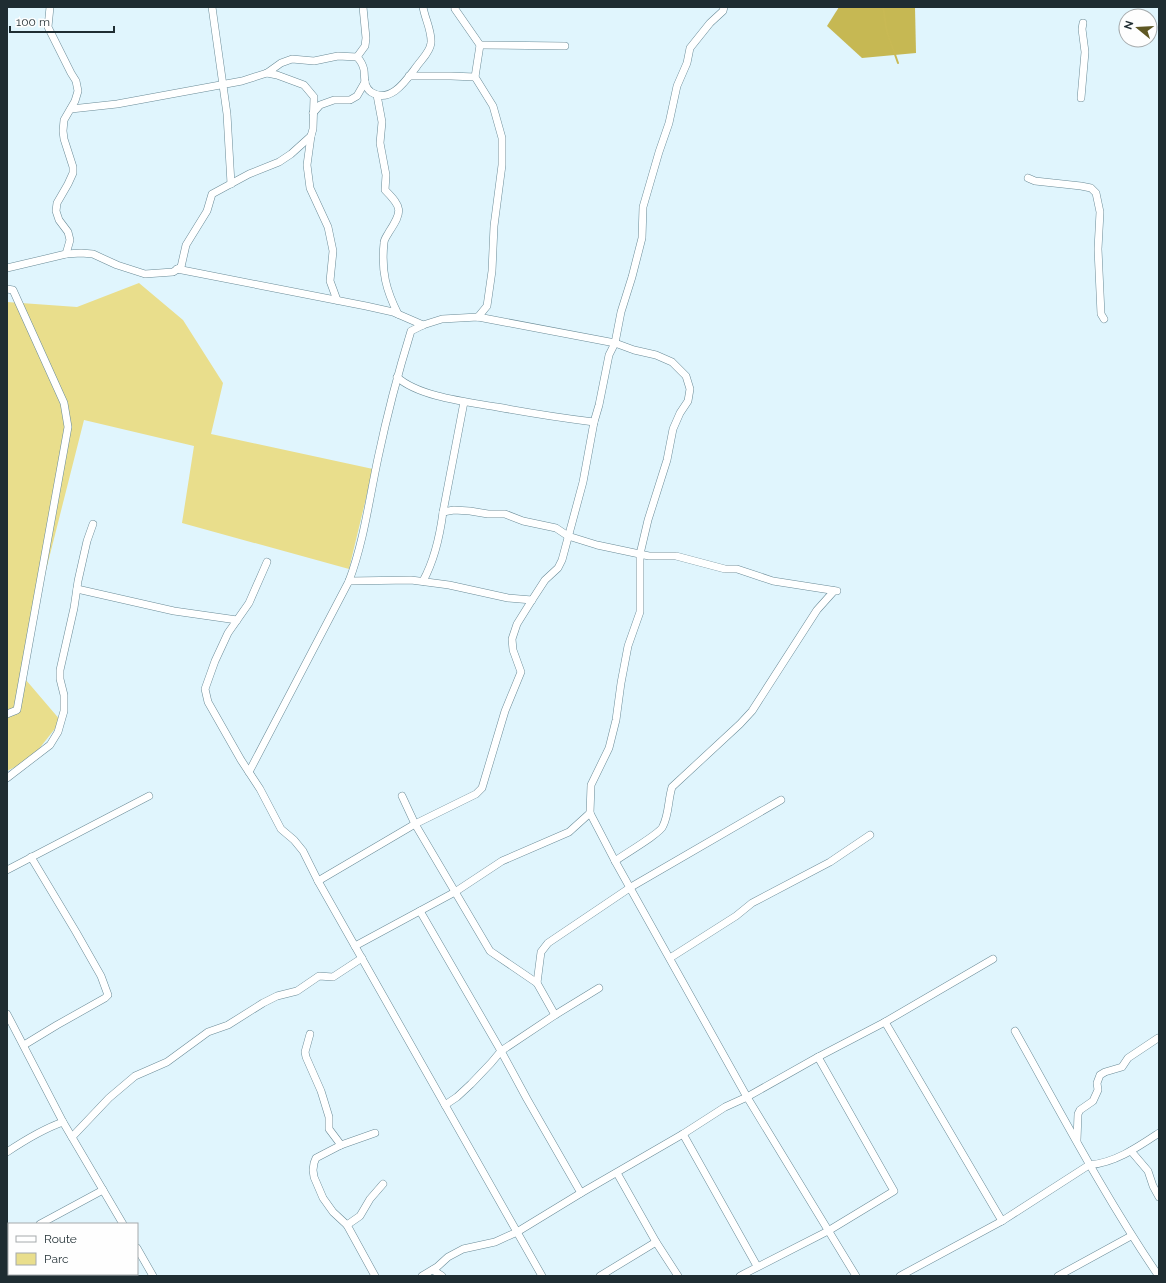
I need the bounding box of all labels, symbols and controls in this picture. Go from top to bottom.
scale bar [10,8,114,34]
north arrow [1118,8,1158,48]
text: 100 m [16,15,50,29]
text: N [1121,19,1136,31]
legend [8,1223,138,1275]
text: Route [44,1232,77,1246]
text: Parc [44,1252,69,1266]

